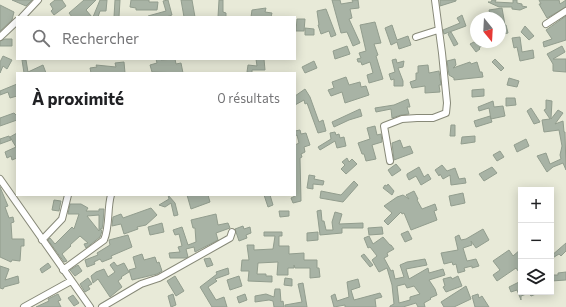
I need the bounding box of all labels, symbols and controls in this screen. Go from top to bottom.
north arrow [470,12,506,48]
search box [16,16,296,60]
icon: search [30,27,52,49]
text: Rechercher [62,29,139,47]
text: À proximité [32,88,124,109]
text: 0 résultats [217,90,280,106]
map controls [518,187,554,295]
button: + [518,187,554,223]
button: − [518,223,554,259]
button: layers [518,259,554,295]

